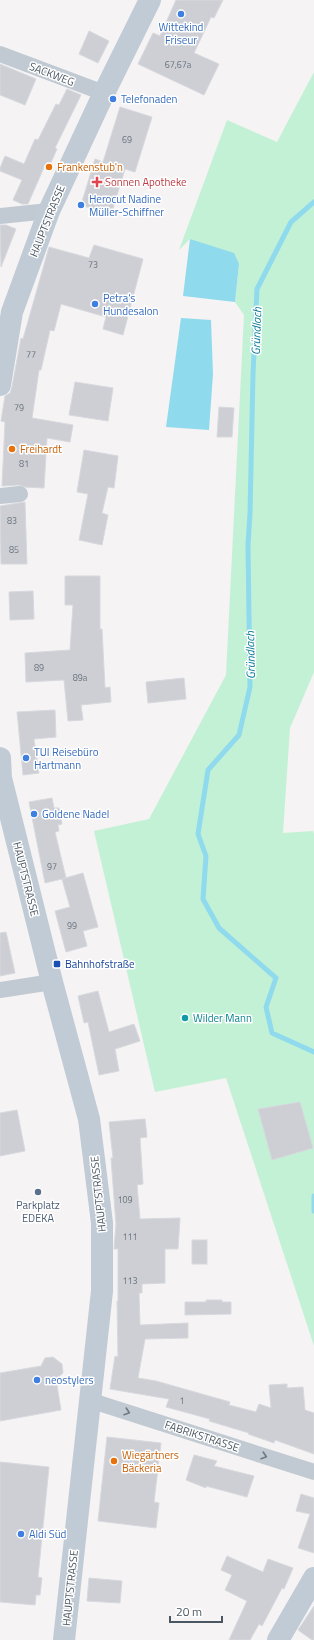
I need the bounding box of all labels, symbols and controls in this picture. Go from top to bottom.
marker: Wittekind Friseur [176,9,186,19]
place label: Wittekind Friseur [159,19,204,48]
street label: SACKWEG [27,58,77,90]
house number: 67,67a [165,58,192,71]
place label: Telefonaden [121,91,178,107]
marker: Telefonaden [108,94,118,104]
house number: 69 [122,133,132,146]
place label: Frankenstub'n [57,159,123,175]
marker: Frankenstub'n [44,162,54,172]
place label: Sonnen Apotheke [105,174,187,190]
marker: Sonnen Apotheke [92,177,102,187]
street label: HAUPTSTRASSE [25,183,69,259]
place label: Herocut Nadine Müller-Schiffner [89,191,164,220]
marker: Herocut Nadine Müller-Schiffner [76,200,86,210]
house number: 73 [88,258,98,271]
place label: Petra's Hundesalon [103,290,159,319]
marker: Petra's Hundesalon [90,299,100,309]
water label: Gründlach [246,306,266,355]
house number: 77 [26,348,36,361]
house number: 79 [14,401,24,414]
place label: Freihardt [20,441,62,457]
marker: Freihardt [7,444,17,454]
house number: 81 [19,457,29,470]
house number: 83 [7,514,17,527]
house number: 85 [9,543,19,556]
water label: Gründlach [240,630,260,679]
house number: 89 [34,661,44,674]
house number: 89a [73,671,88,684]
place label: TUI Reisebüro Hartmann [34,744,99,773]
marker: TUI Reisebüro Hartmann [21,753,31,763]
place label: Goldene Nadel [42,806,109,822]
marker: Goldene Nadel [29,809,39,819]
street label: HAUPTSTRASSE [9,840,43,918]
house number: 97 [47,860,57,873]
house number: 99 [67,919,77,932]
place label: Bahnhofstraße [65,956,135,972]
marker: Bahnhofstraße [52,959,62,969]
place label: Wilder Mann [193,1010,252,1026]
marker: Wilder Mann [180,1013,190,1023]
street label: HAUPTSTRASSE [86,1155,110,1233]
marker: Parkplatz EDEKA [33,1187,43,1197]
house number: 109 [117,1193,133,1206]
place label: Parkplatz EDEKA [16,1197,60,1226]
house number: 111 [122,1230,138,1243]
house number: 113 [122,1274,138,1287]
place label: neostylers [45,1372,94,1388]
marker: neostylers [32,1375,42,1385]
house number: 1 [179,1394,185,1407]
one-way arrow [123,1407,130,1415]
street label: FABRIKSTRASSE [163,1416,241,1456]
place label: Wiegärtners Bäckeria [122,1447,179,1476]
one-way arrow [260,1451,267,1460]
marker: Wiegärtners Bäckeria [109,1456,119,1466]
place label: Aldi Süd [29,1526,67,1542]
marker: Aldi Süd [16,1529,26,1539]
street label: HAUPTSTRASSE [58,1549,82,1627]
scale bar [170,1598,222,1624]
text: 20 m [176,1602,202,1621]

